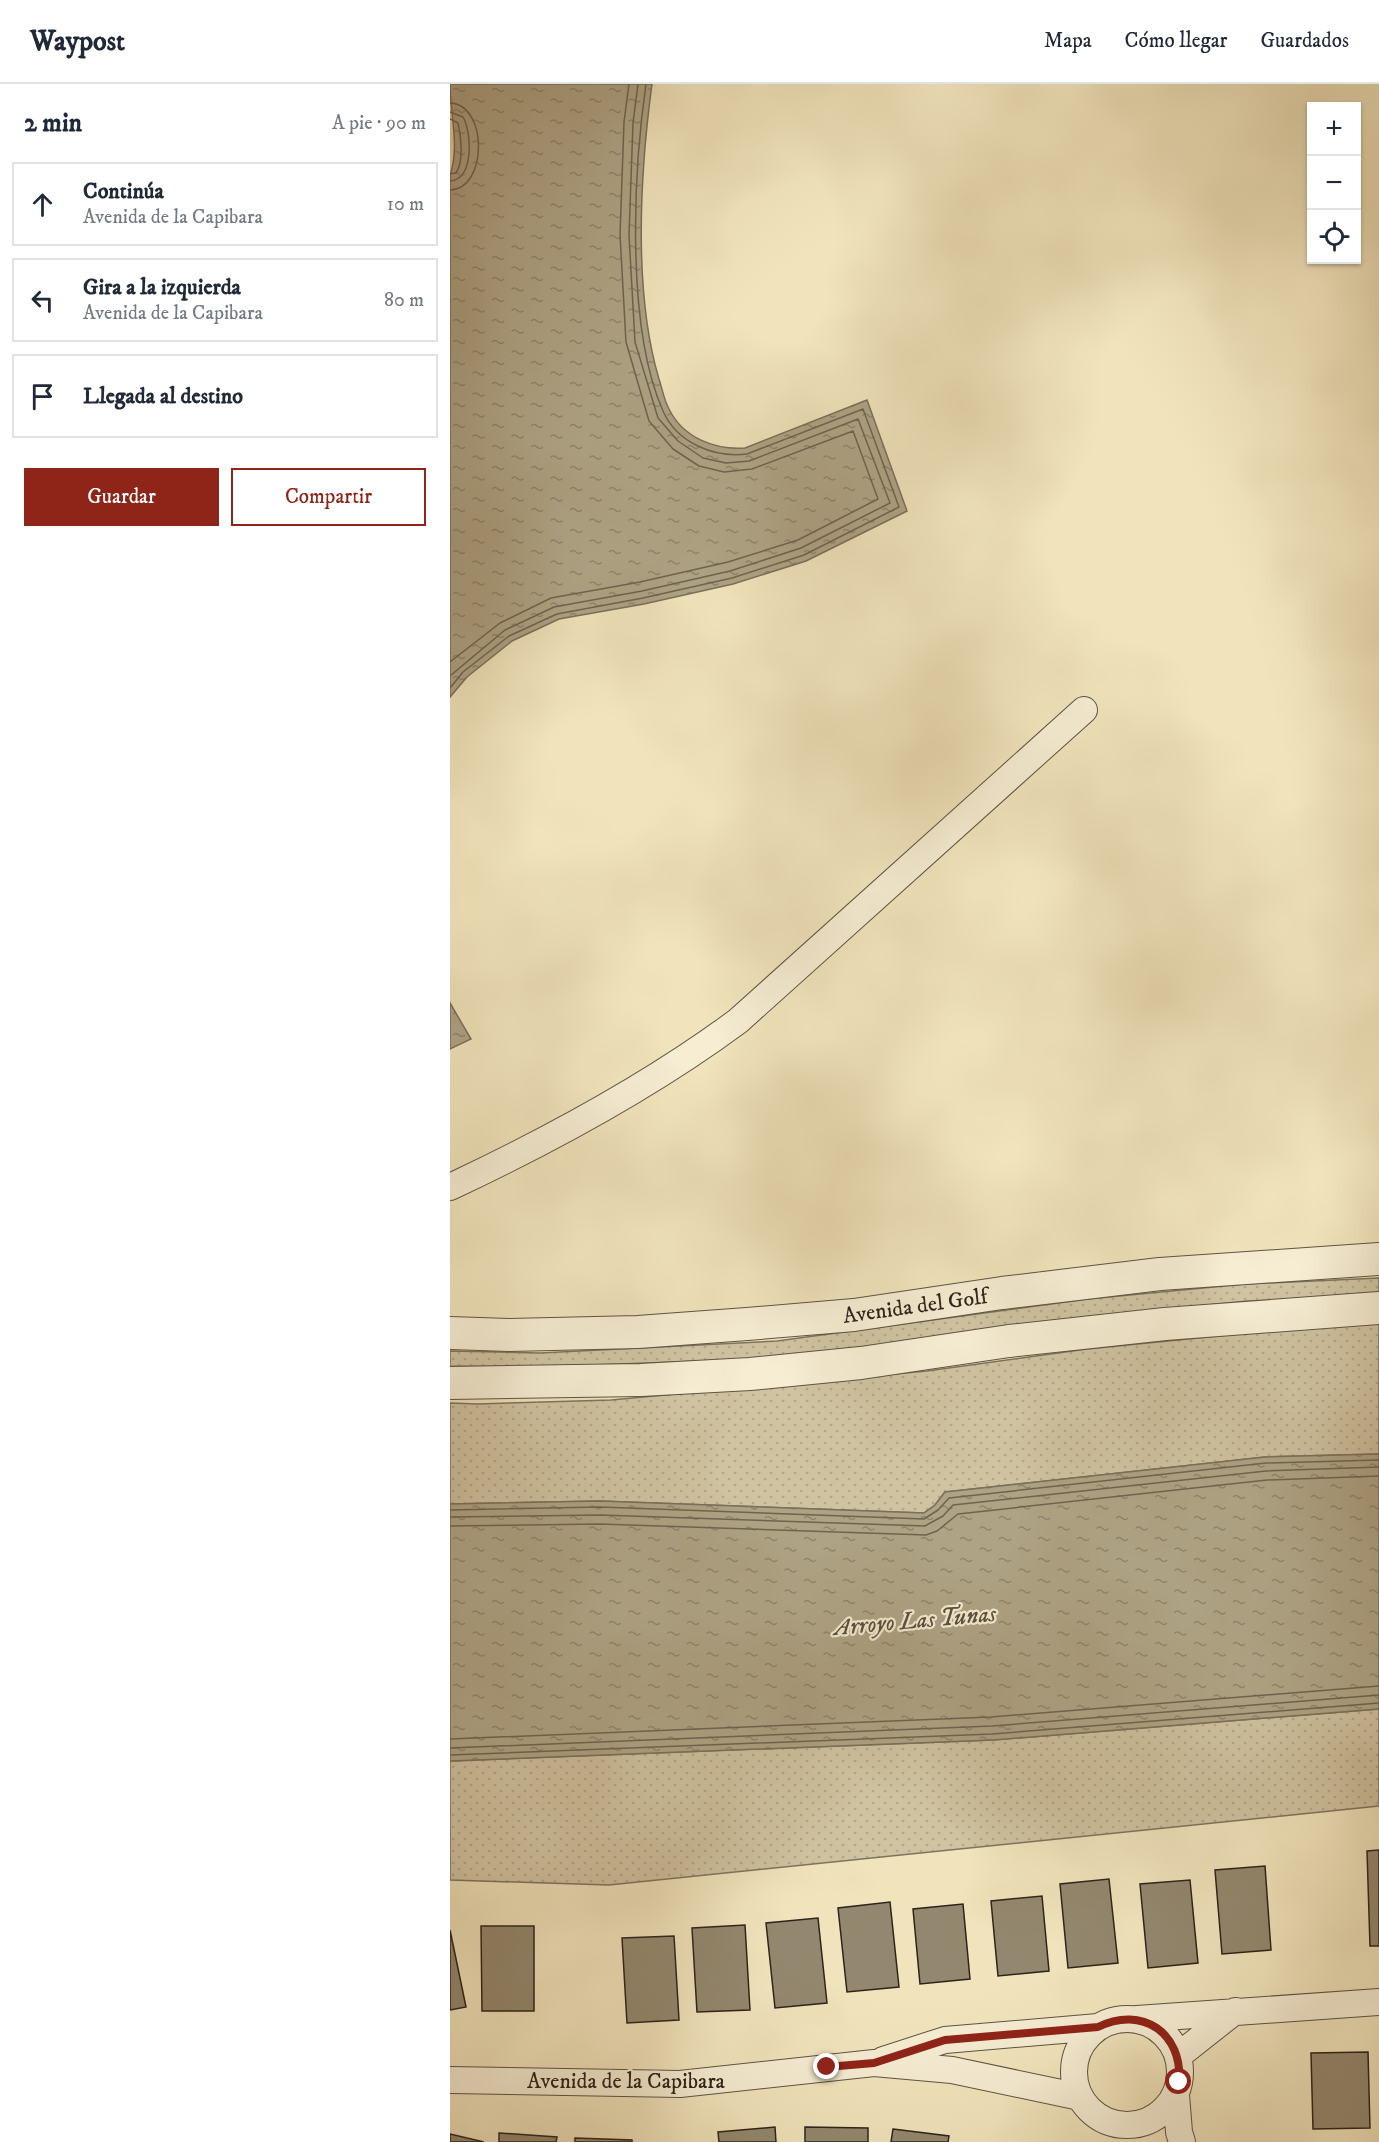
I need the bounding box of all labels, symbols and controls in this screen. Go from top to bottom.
text: Waypost [30,24,125,59]
text: Mapa [1044,28,1092,54]
text: Cómo llegar [1125,28,1227,54]
text: Guardados [1260,28,1349,54]
map controls [1307,102,1361,264]
button: + [1307,102,1361,156]
text: 2 min [24,107,82,140]
text: A pie · 90 m [332,111,426,136]
button: − [1307,156,1361,210]
text: Continúa [83,178,164,205]
icon: ahead [26,188,59,221]
text: 10 m [387,192,424,217]
text: Avenida de la Capibara [83,205,263,230]
button: locate [1307,210,1361,264]
text: Gira a la izquierda [83,274,241,301]
icon: left [26,284,59,317]
text: 80 m [384,288,424,313]
text: Avenida de la Capibara [83,301,263,326]
icon: arrive [26,380,59,413]
text: Llegada al destino [83,383,243,410]
button: Guardar [24,468,219,526]
button: Compartir [231,468,426,526]
street label: Avenida del Golf [841,1282,993,1330]
water label: Arroyo Las Tunas [830,1599,998,1643]
route end [813,2053,839,2079]
street label: Avenida de la Capibara [527,2068,726,2095]
route start [1165,2068,1191,2094]

